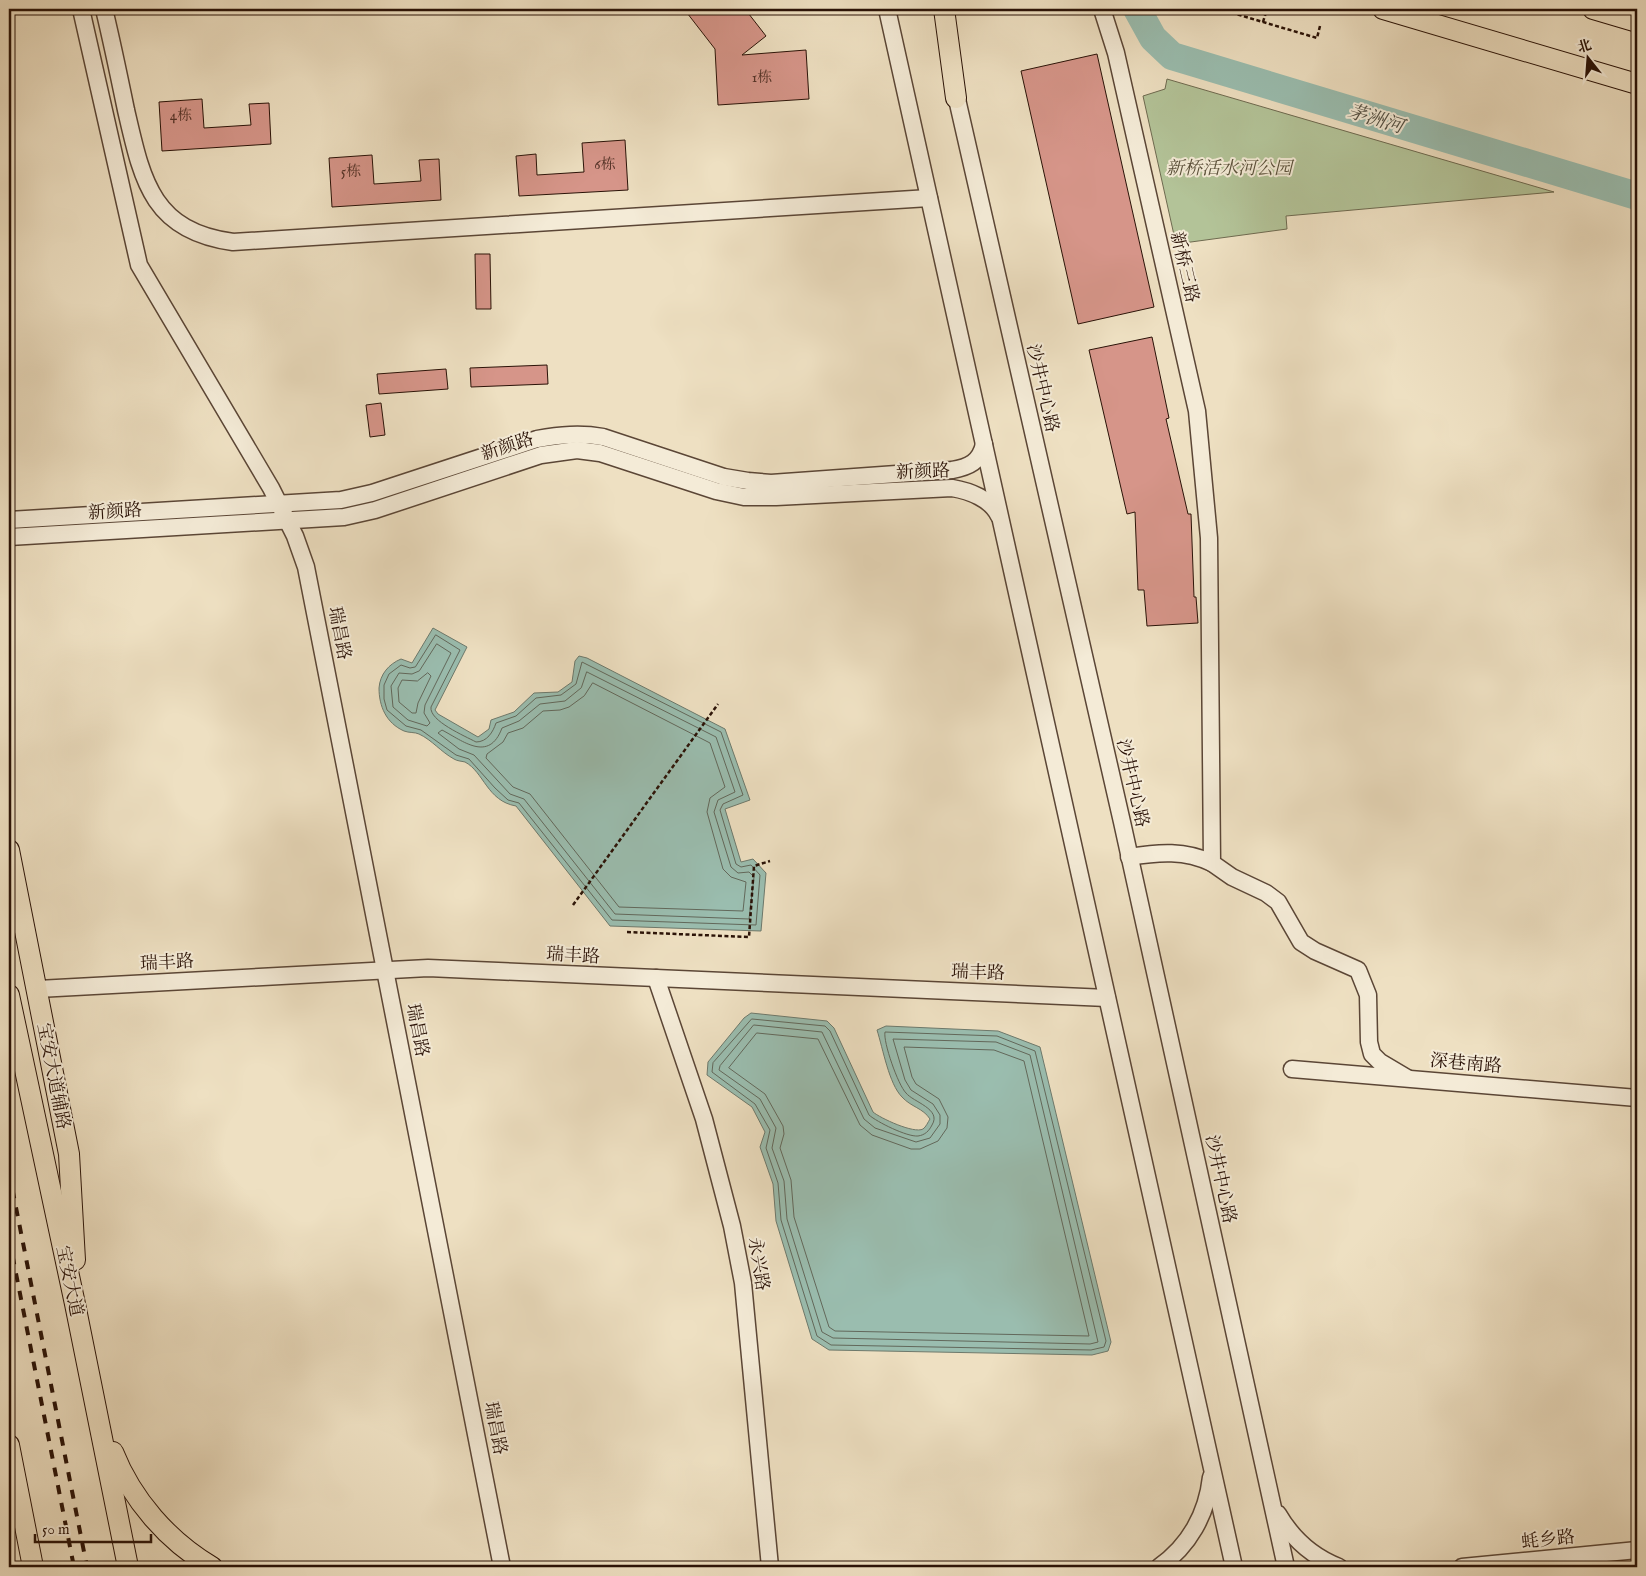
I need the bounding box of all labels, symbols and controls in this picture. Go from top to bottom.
north arrow [1564,32,1614,82]
text: 北 [1575,36,1594,57]
house number: 1栋 [752,68,772,87]
water label: 茅洲河 [1345,100,1409,141]
house number: 4栋 [170,106,192,125]
house number: 6栋 [594,155,616,174]
park label: 新桥活水河公园 [1166,158,1295,181]
house number: 5栋 [341,162,361,181]
street label: 新桥三路 [1164,230,1203,305]
street label: 沙井中心路 [1020,342,1063,435]
street label: 新颜路 [478,428,537,467]
street label: 新颜路 [896,460,950,485]
street label: 新颜路 [88,500,143,525]
street label: 瑞昌路 [322,605,355,662]
street label: 沙井中心路 [1110,737,1153,830]
street label: 瑞丰路 [545,944,600,969]
street label: 瑞丰路 [140,951,195,976]
street label: 瑞丰路 [951,961,1005,986]
street label: 瑞昌路 [400,1002,433,1059]
street label: 宝安大道辅路 [31,1021,74,1131]
street label: 深巷南路 [1429,1050,1503,1079]
street label: 沙井中心路 [1199,1133,1240,1226]
street label: 永兴路 [742,1236,773,1293]
street label: 宝安大道 [50,1244,87,1319]
street label: 瑞昌路 [478,1400,511,1457]
scale bar [35,1511,151,1543]
text: 50 m [42,1520,70,1539]
street label: 蚝乡路 [1520,1526,1576,1555]

